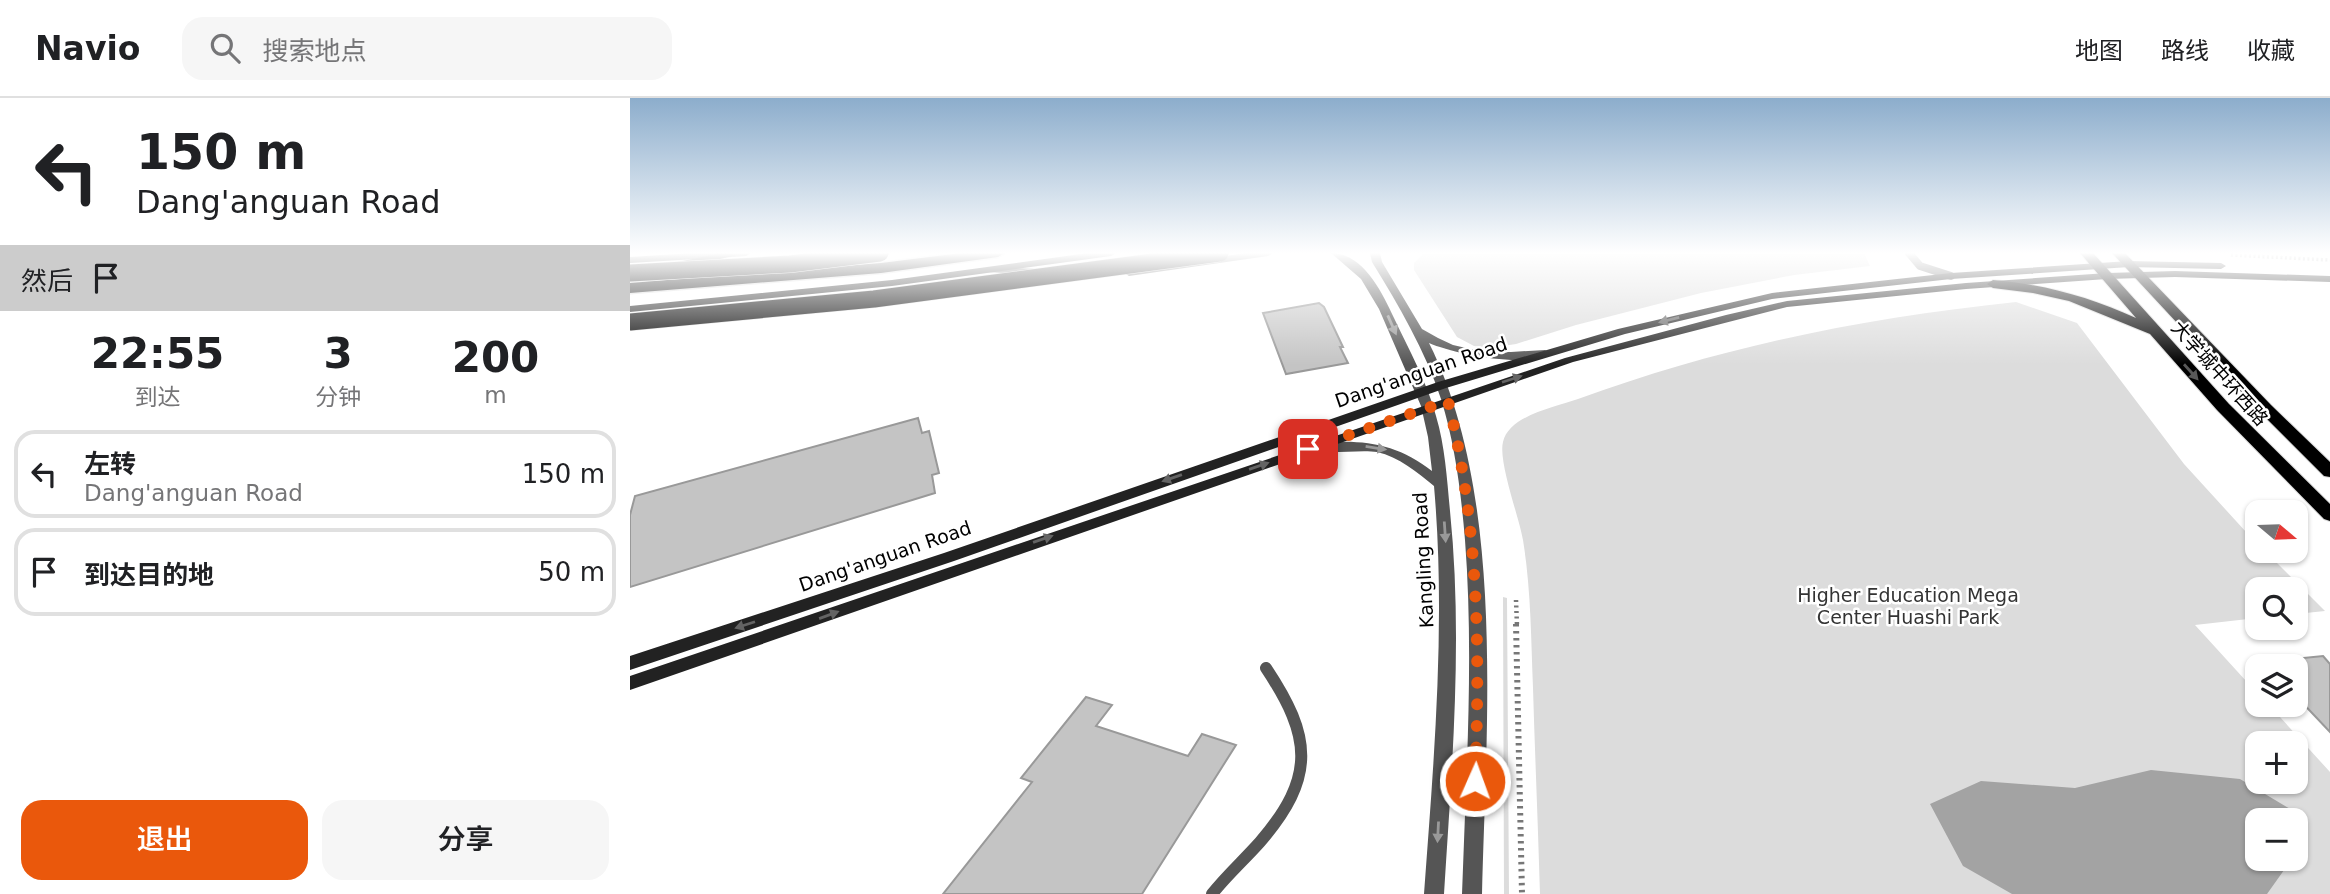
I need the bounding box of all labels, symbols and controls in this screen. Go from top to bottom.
search box [182,17,672,80]
text: Navio [35,29,140,68]
icon: search [206,29,244,67]
text: 搜索地点 [262,36,366,66]
text: 地图 [2075,37,2123,65]
text: 路线 [2161,37,2209,65]
text: 收藏 [2247,37,2295,65]
text: 150 m [136,124,306,181]
icon: left [21,126,112,217]
text: Dang'anguan Road [136,183,440,221]
icon: arrive [87,259,125,297]
text: 然后 [21,266,73,296]
one-way arrow [1387,314,1398,335]
one-way arrow [1658,314,1680,325]
street label: 大学城中环西路 [2167,316,2273,430]
text: 22:55 [91,329,224,378]
text: 3 [323,329,353,378]
street label: Dang'anguan Road [1332,332,1510,412]
text: 200 [452,333,539,382]
one-way arrow [2183,363,2199,380]
one-way arrow [1502,373,1523,384]
text: m [484,382,507,408]
text: 到达 [135,384,181,410]
text: 分钟 [315,384,361,410]
pin [1278,419,1338,479]
icon: arrive [1289,430,1327,468]
one-way arrow [1365,443,1387,454]
text: 左转 [84,449,136,479]
icon: left [25,455,63,493]
text: 150 m [522,459,605,489]
one-way arrow [1248,460,1269,471]
one-way arrow [1161,472,1182,483]
text: Dang'anguan Road [84,480,303,506]
street label: Kangling Road [1408,491,1438,629]
north arrow [2245,500,2308,564]
map controls [2245,500,2308,871]
street label: Dang'anguan Road [796,516,974,596]
one-way arrow [1440,521,1451,543]
one-way arrow [1033,533,1054,544]
icon: arrive [25,553,63,591]
text: 50 m [538,557,605,587]
text: 到达目的地 [84,560,214,590]
button: search [2245,577,2308,640]
park label: Higher Education Mega Center Huashi Park [1797,584,2019,628]
one-way arrow [818,609,839,620]
one-way arrow [734,620,755,631]
button: layers [2245,654,2308,717]
button: + [2245,731,2308,794]
position arrow [1438,744,1512,818]
button: 退出 [21,800,308,880]
button: 分享 [322,800,609,880]
button: − [2245,808,2308,871]
one-way arrow [1432,821,1443,843]

